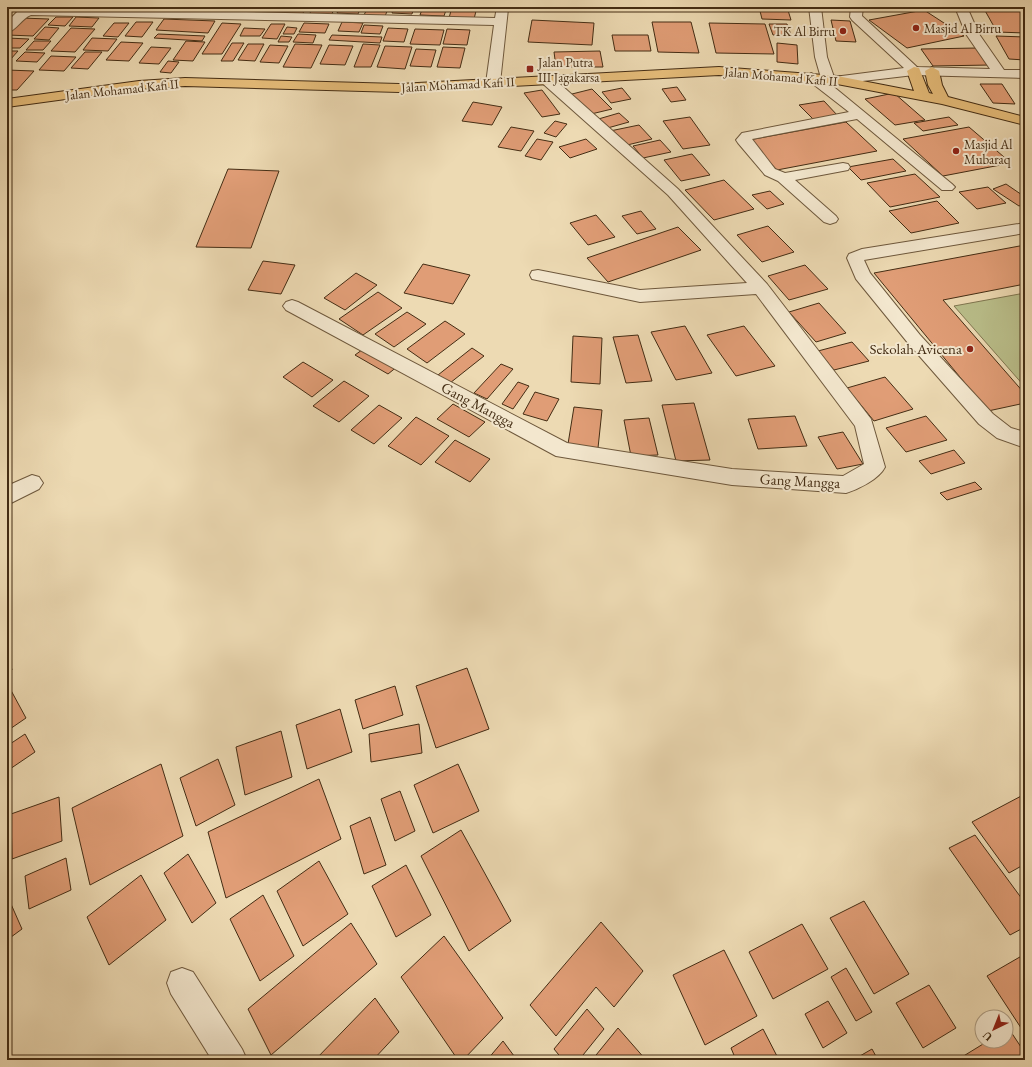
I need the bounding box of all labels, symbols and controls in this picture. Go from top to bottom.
place label: Masjid Al Birru [924,20,1001,37]
place label: TK Al Birru [774,23,835,40]
marker: Masjid Al Birru [911,23,921,33]
marker: TK Al Birru [838,26,848,36]
place label: Jalan Putra III Jagakarsa [537,54,600,86]
street label: Jalan Mohamad Kafi II [723,63,839,90]
marker: Jalan Putra III Jagakarsa [525,64,535,74]
street label: Jalan Mohamad Kafi II [400,73,516,96]
street label: Jalan Mohamad Kafi II [64,75,180,104]
place label: Masjid Al Mubaraq [964,136,1012,168]
marker: Masjid Al Mubaraq [951,146,961,156]
place label: Sekolah Avicena [869,339,962,358]
marker: Sekolah Avicena [965,344,975,354]
street label: Gang Mangga [438,377,518,432]
street label: Gang Mangga [759,469,841,492]
north arrow [974,1009,1014,1049]
text: U [979,1028,995,1044]

